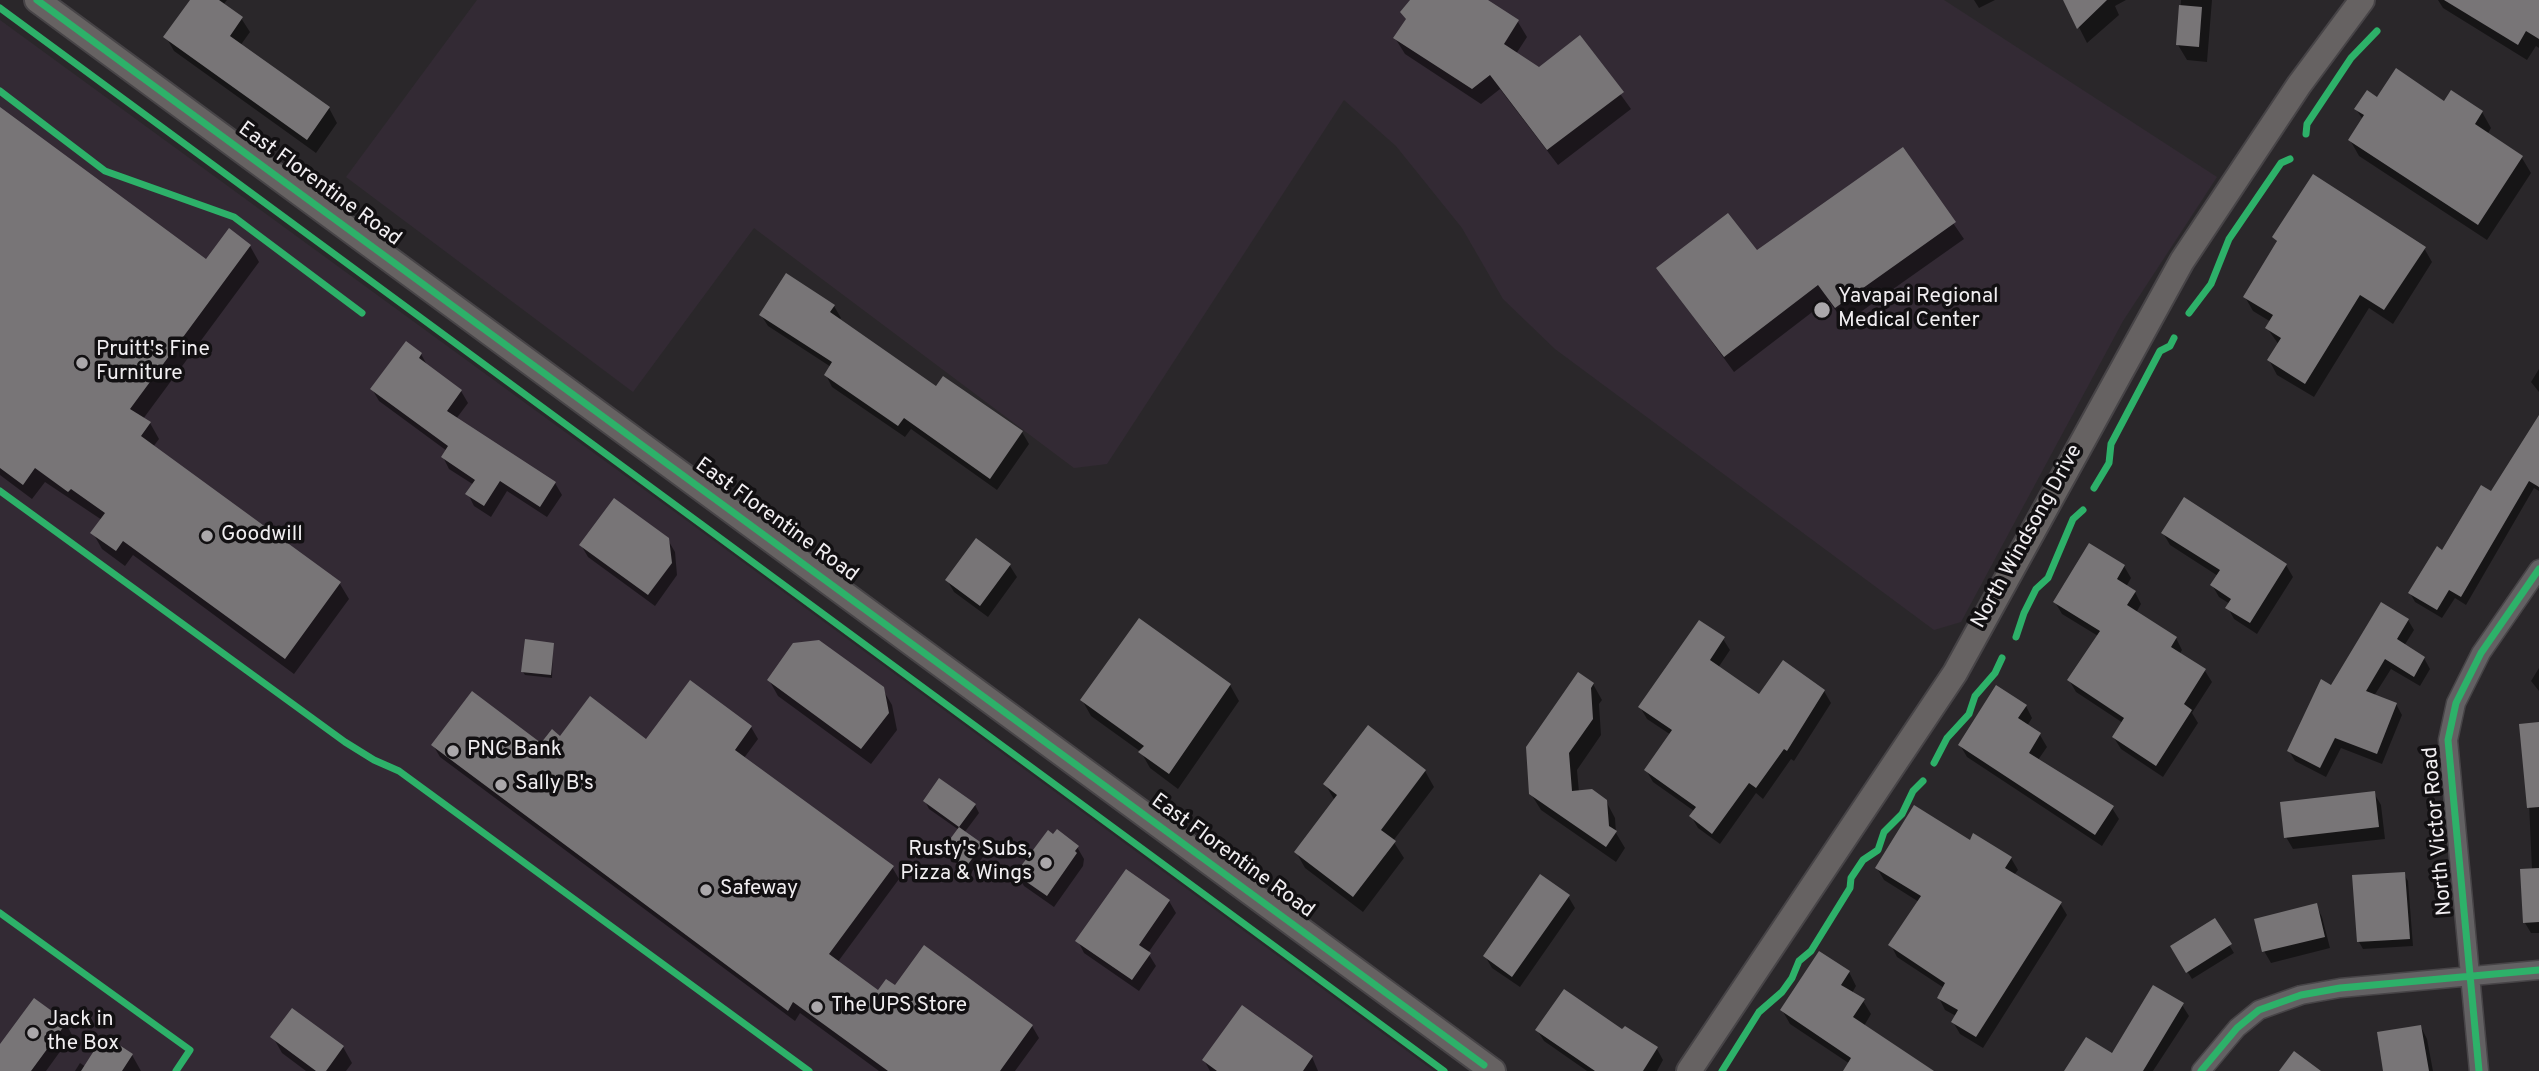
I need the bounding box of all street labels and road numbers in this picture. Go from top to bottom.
street label: East Florentine Road [233,117,405,253]
street label: North Windsong Drive [1967,441,2089,633]
street label: East Florentine Road [690,453,862,589]
street label: North Victor Road [2419,745,2459,917]
street label: East Florentine Road [1146,789,1318,925]

